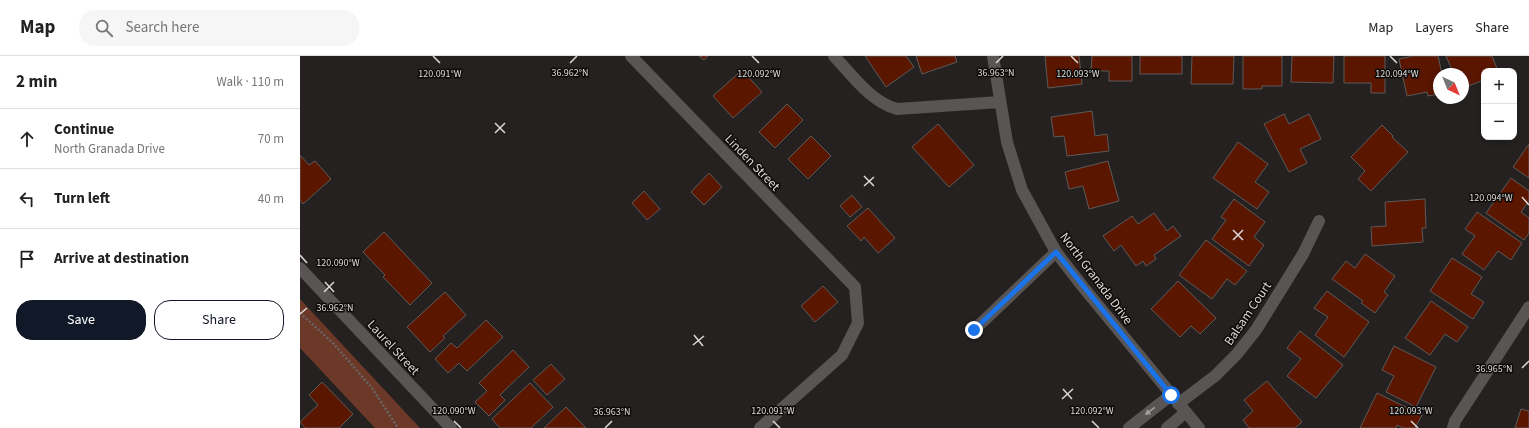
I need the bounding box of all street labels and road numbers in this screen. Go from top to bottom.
street label: Linden Street [721,130,784,195]
street label: North Granada Drive [1056,229,1137,328]
street label: Balsam Court [1220,278,1276,349]
street label: Laurel Street [363,316,424,380]

